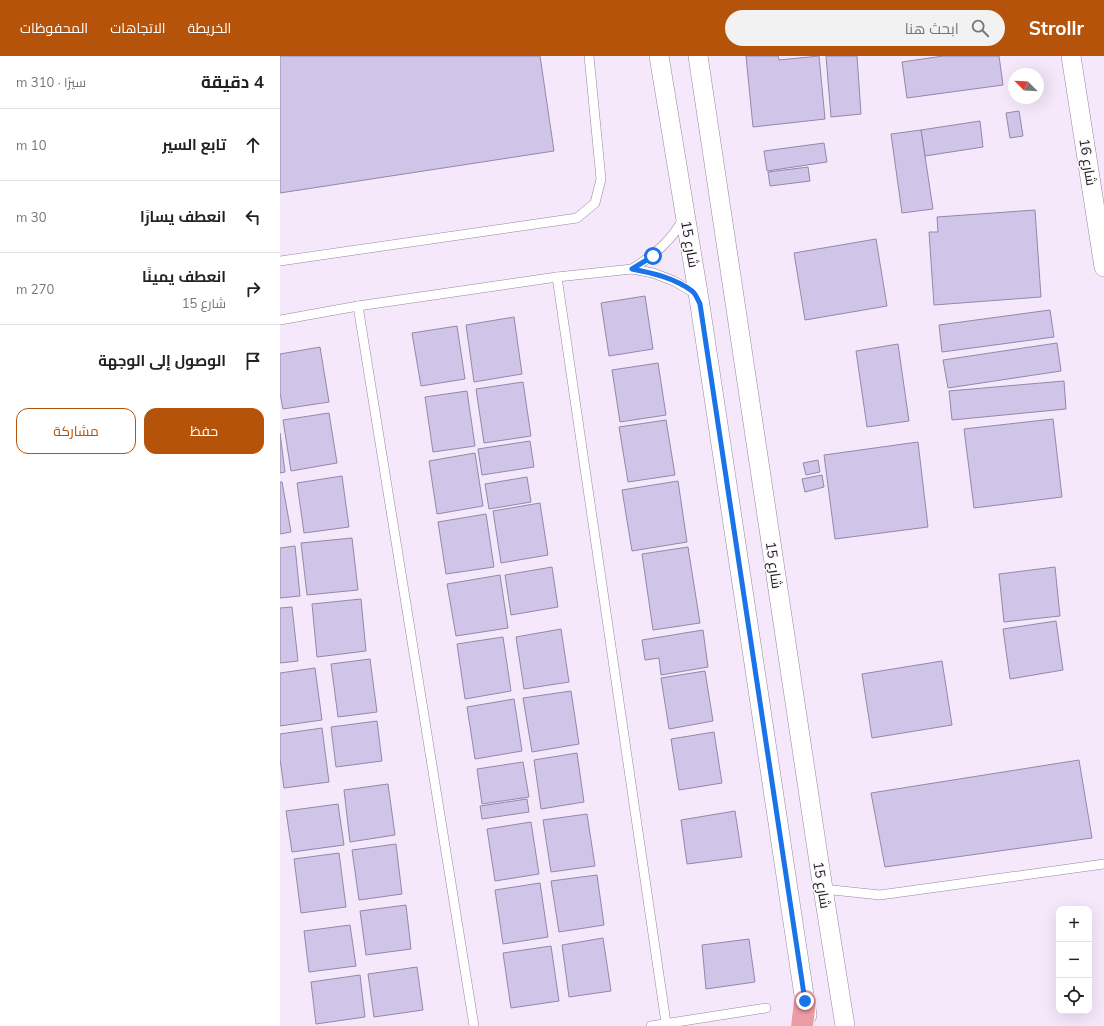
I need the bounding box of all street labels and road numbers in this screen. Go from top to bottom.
street label: شارع 16 [1075,137,1101,187]
street label: شارع 15 [677,219,703,269]
street label: شارع 15 [762,540,786,590]
street label: شارع 15 [809,860,835,910]

